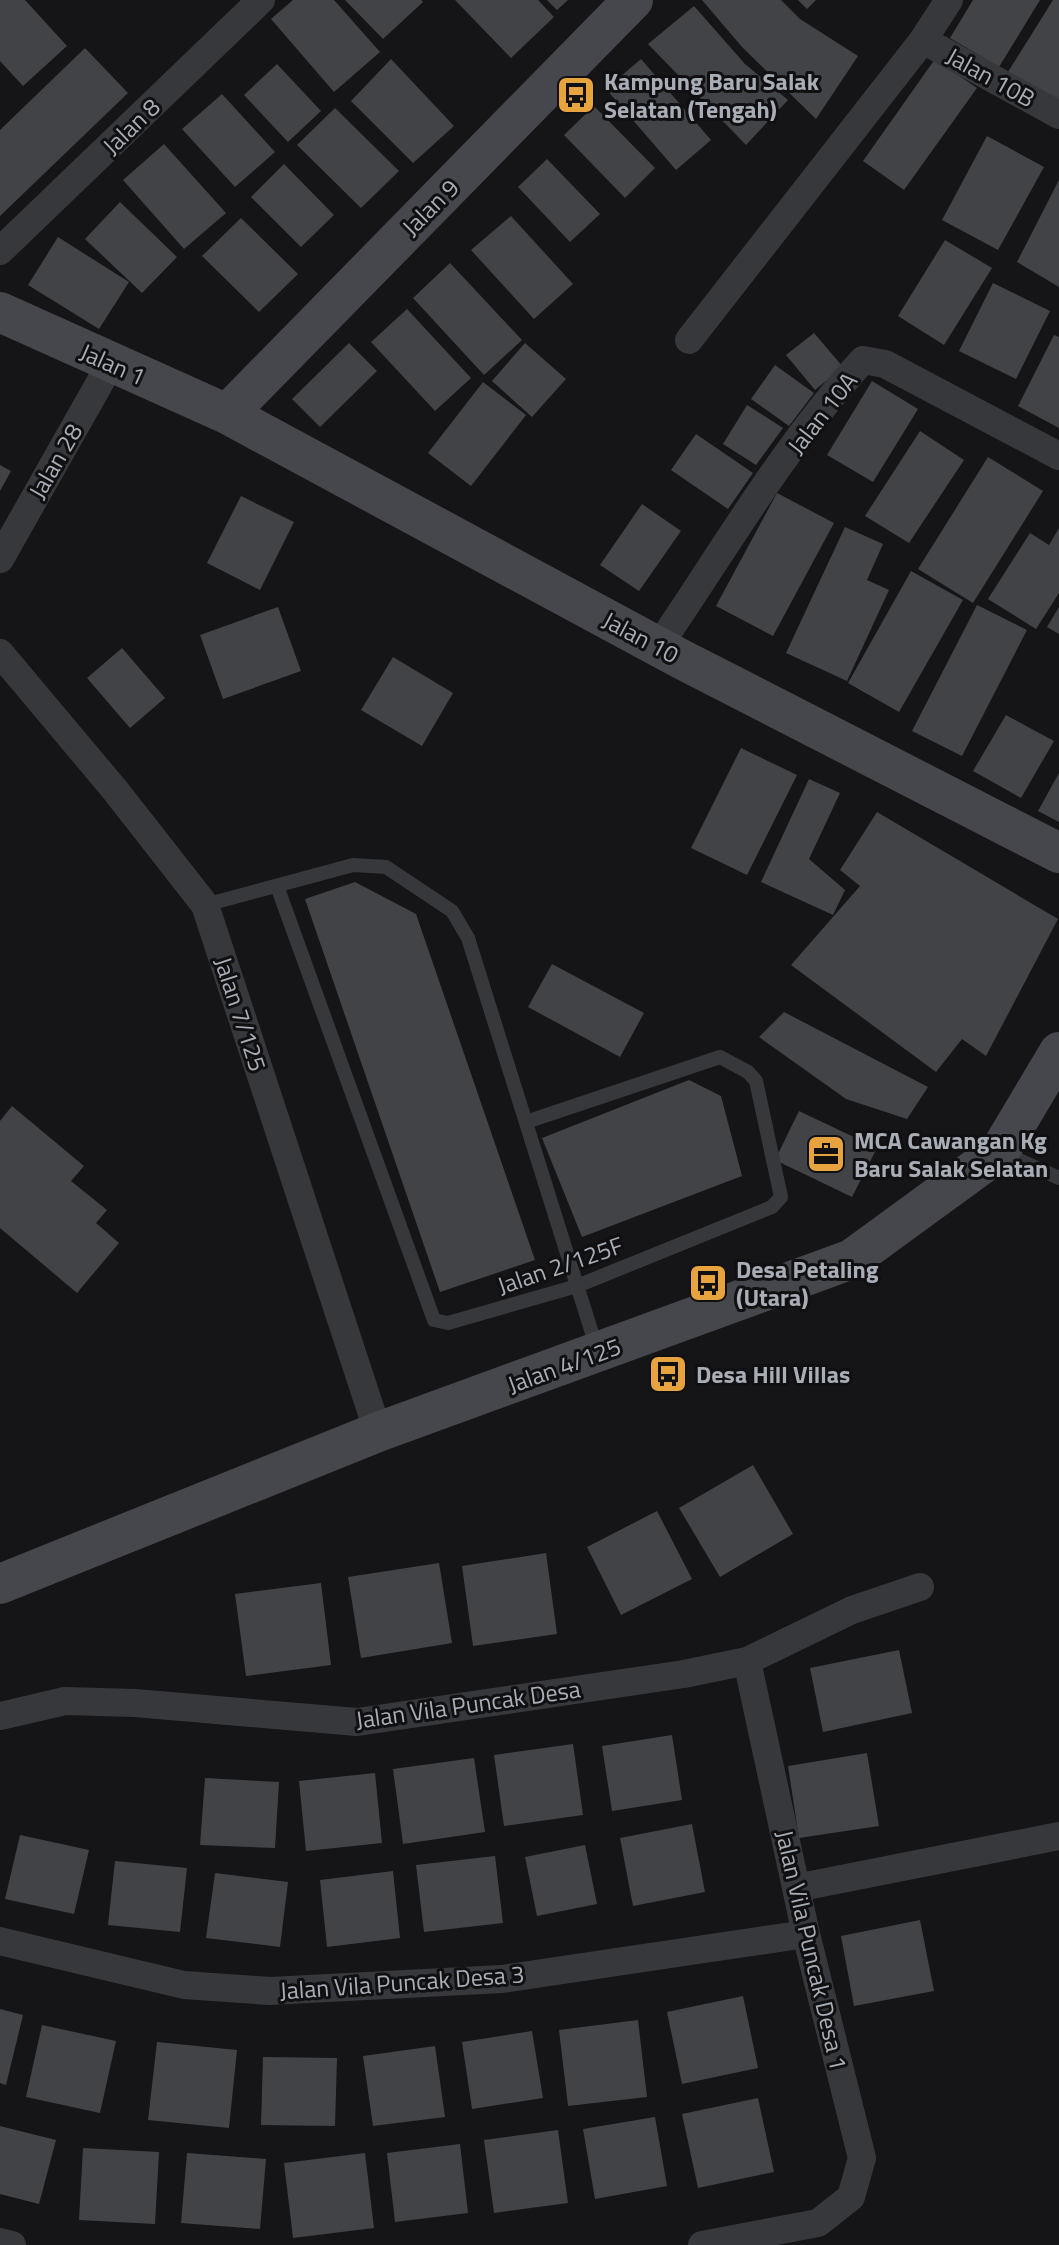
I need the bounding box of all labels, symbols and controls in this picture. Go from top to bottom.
street label: Jalan 10B [940,38,1042,116]
place label: Kampung Baru Salak Selatan (Tengah) [604,63,820,127]
bus stop icon: Kampung Baru Salak Selatan (Tengah) [555,74,597,116]
street label: Jalan 8 [94,89,168,163]
street label: Jalan 9 [393,170,467,244]
street label: Jalan 1 [75,334,151,394]
street label: Jalan 10A [778,364,866,462]
street label: Jalan 28 [19,417,91,505]
street label: Jalan 10 [597,602,685,672]
street label: Jalan 7/125 [206,952,276,1076]
place label: MCA Cawangan Kg Baru Salak Selatan [854,1122,1048,1186]
office icon: MCA Cawangan Kg Baru Salak Selatan [805,1133,847,1175]
street label: Jalan 2/125F [492,1227,628,1303]
place label: Desa Petaling (Utara) [736,1251,879,1315]
bus stop icon: Desa Petaling (Utara) [687,1262,729,1304]
street label: Jalan 4/125 [502,1328,626,1402]
bus stop icon: Desa Hill Villas [647,1353,689,1395]
place label: Desa Hill Villas [696,1356,850,1392]
street label: Jalan Vila Puncak Desa [353,1670,583,1738]
street label: Jalan Vila Puncak Desa 1 [767,1826,857,2074]
street label: Jalan Vila Puncak Desa 3 [278,1955,526,2009]

